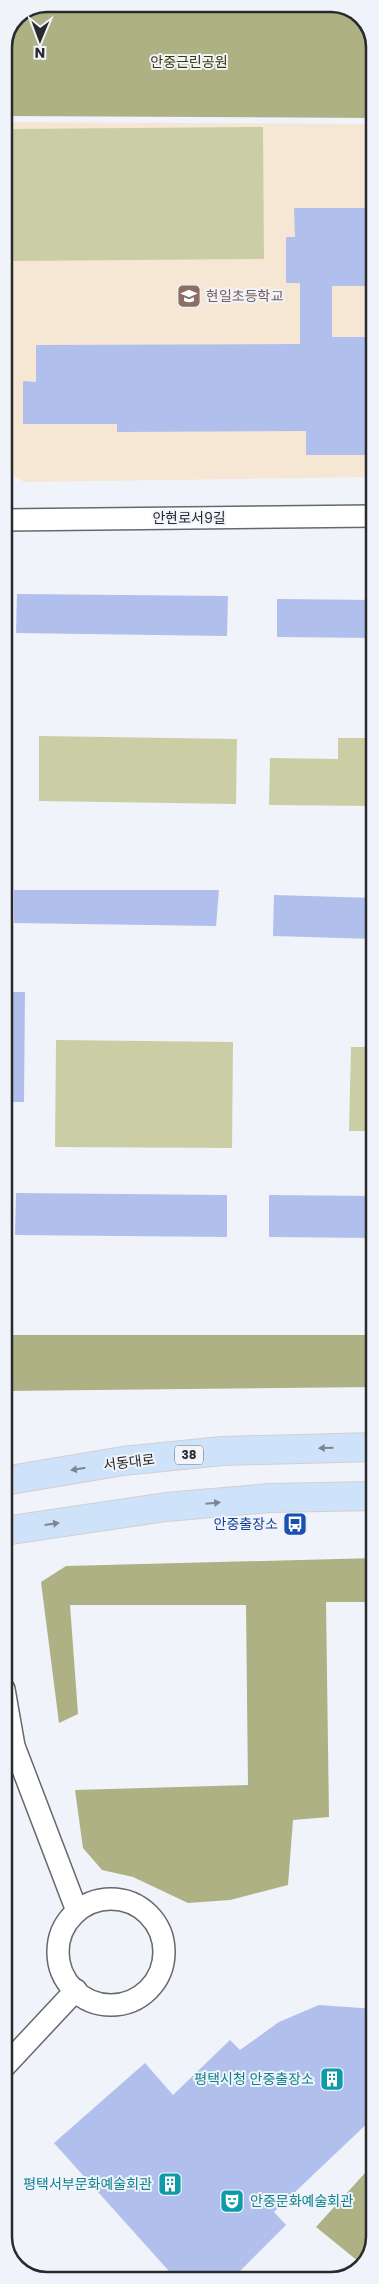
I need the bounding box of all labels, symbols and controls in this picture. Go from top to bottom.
north arrow [15,15,65,65]
text: N [34,43,45,63]
park label: 안중근린공원 [150,52,228,72]
school or university icon: 현일초등학교 [176,283,202,309]
place label: 현일초등학교 [206,286,283,306]
street label: 안현로서9길 [152,508,226,528]
one-way arrow [318,1445,334,1453]
road number: 38 [175,1446,203,1464]
street label: 서동대로 [102,1449,156,1475]
one-way arrow [69,1465,85,1473]
one-way arrow [206,1499,222,1507]
bus stop icon: 안중출장소 [282,1511,308,1537]
place label: 안중출장소 [214,1514,278,1534]
one-way arrow [45,1520,61,1528]
building icon: 평택시청 안중출장소 [319,2066,345,2092]
place label: 평택시청 안중출장소 [194,2069,314,2089]
building icon: 평택서부문화예술회관 [157,2171,183,2197]
place label: 평택서부문화예술회관 [23,2174,152,2194]
theatre icon: 안중문화예술회관 [219,2188,245,2214]
place label: 안중문화예술회관 [250,2191,353,2211]

